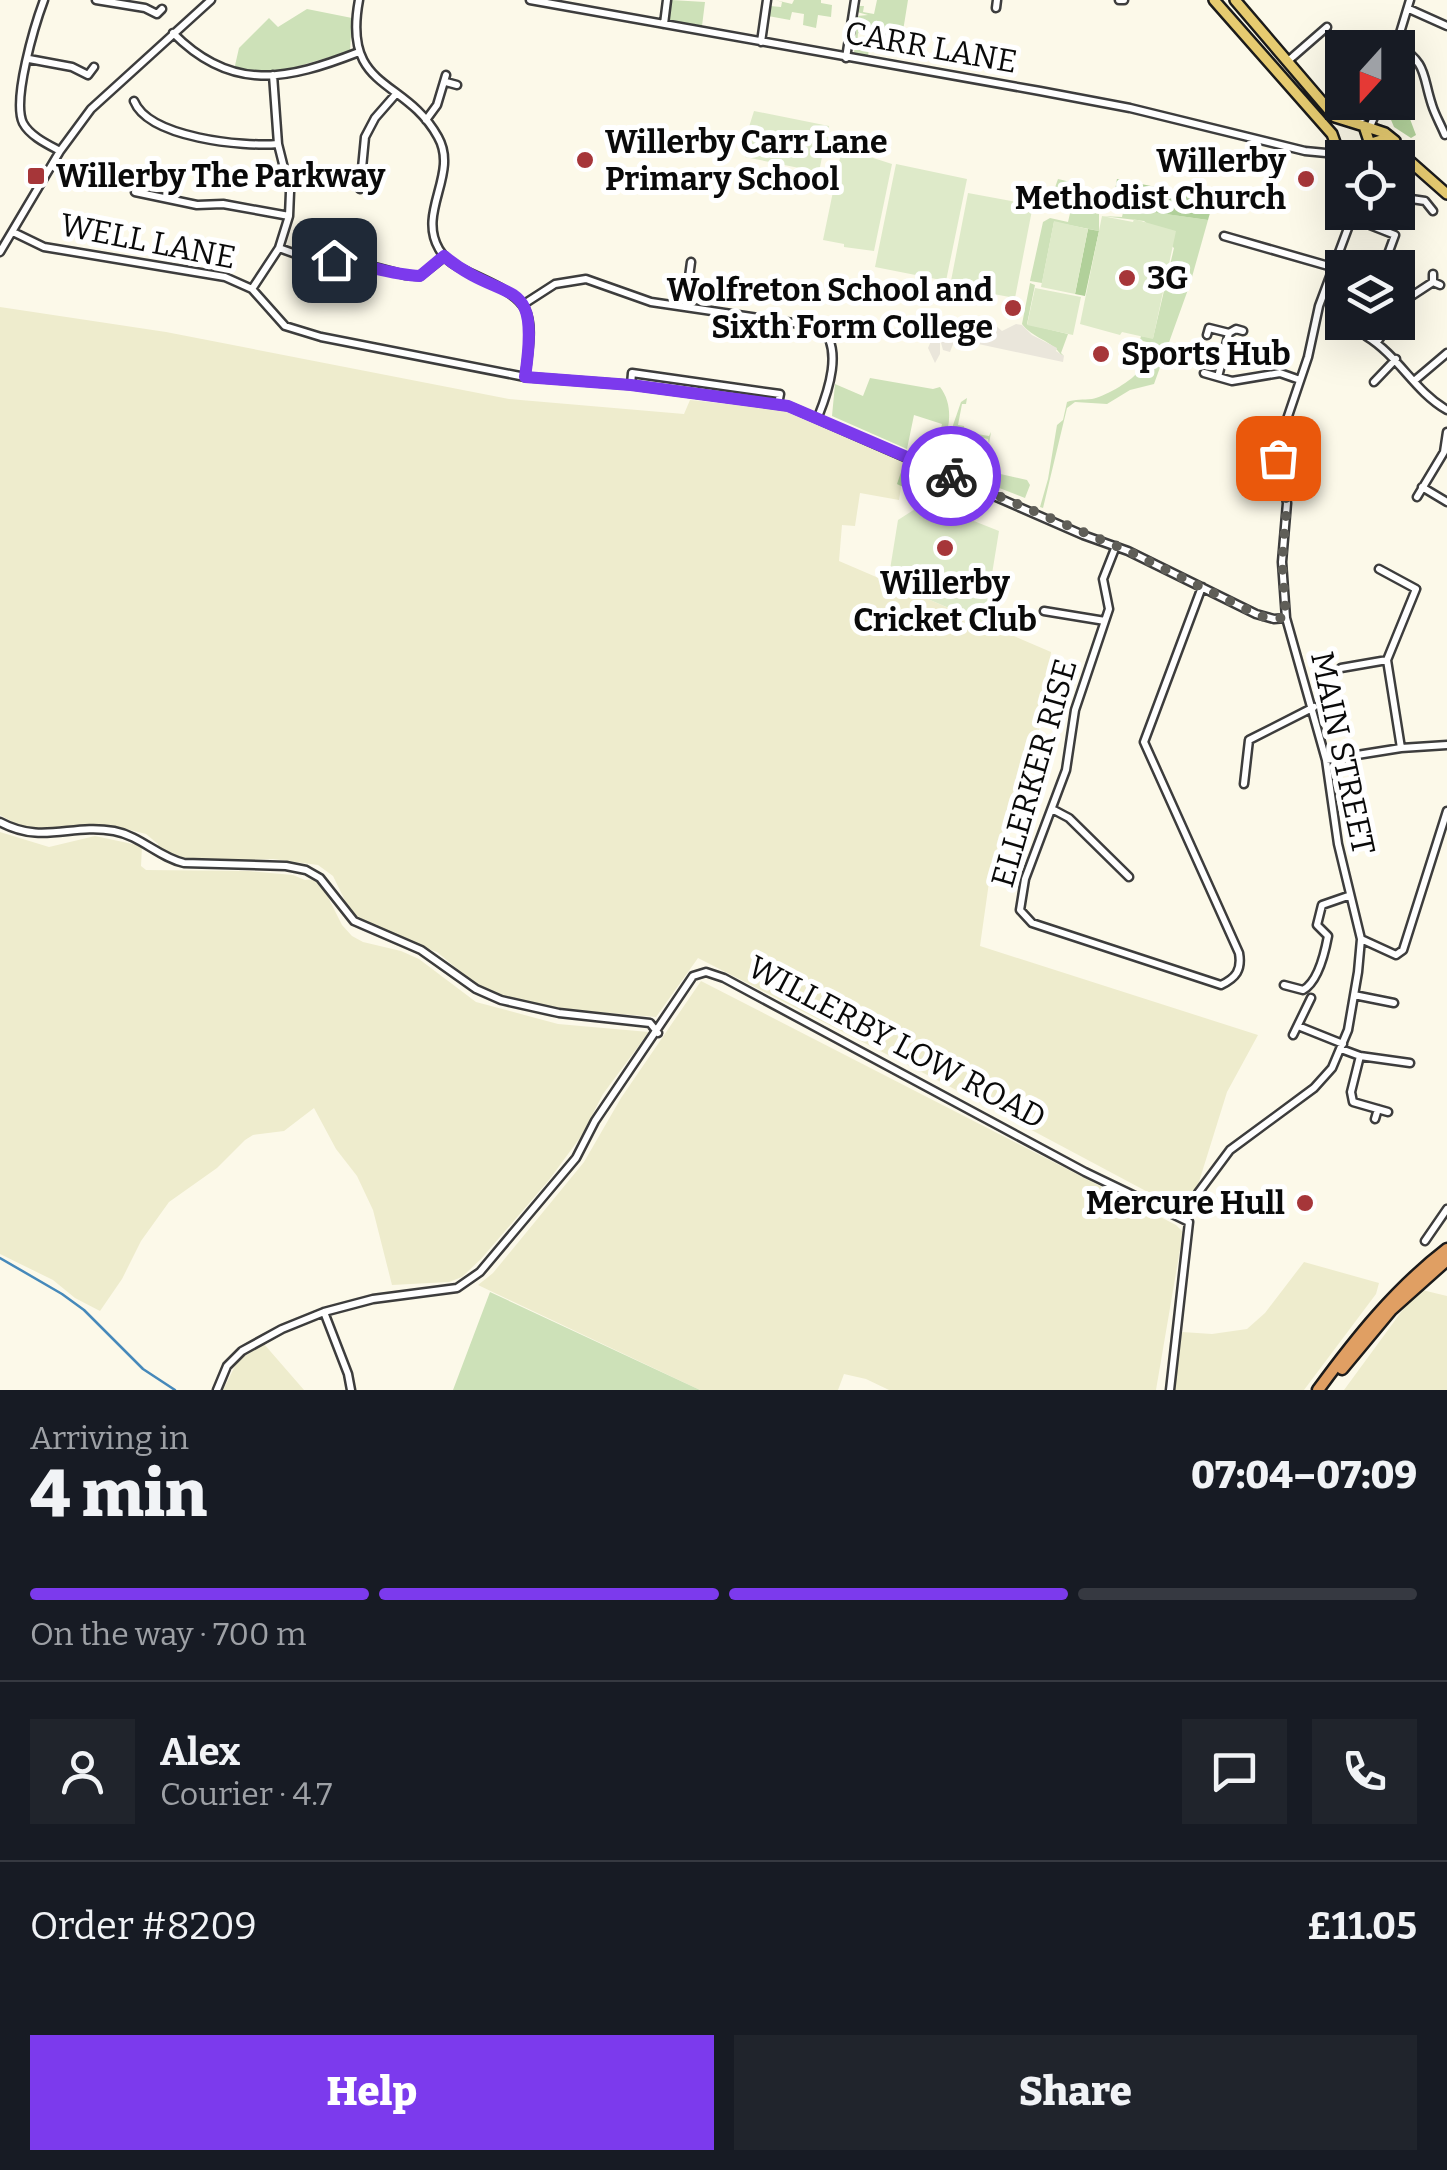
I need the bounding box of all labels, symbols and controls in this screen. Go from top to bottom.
street label: CARR LANE [842,13,1020,81]
north arrow [1325,30,1415,120]
map controls [1325,30,1415,340]
place label: Willerby Carr Lane Primary School [605,123,888,198]
button: locate [1325,140,1415,230]
place label: Willerby Methodist Church [1015,142,1286,217]
marker: Willerby Carr Lane Primary School [574,149,596,171]
place label: Willerby The Parkway [56,157,386,195]
marker: Willerby The Parkway [25,165,47,187]
marker: Willerby Methodist Church [1295,168,1317,190]
street label: WELL LANE [57,205,239,277]
pin [292,218,377,303]
icon: home [307,233,362,288]
button: layers [1325,250,1415,340]
place label: 3G [1147,259,1188,297]
marker: 3G [1116,267,1138,289]
place label: Wolfreton School and Sixth Form College [667,271,993,346]
marker: Wolfreton School and Sixth Form College [1002,297,1024,319]
place label: Sports Hub [1121,335,1291,373]
marker: Sports Hub [1090,343,1112,365]
pin [1236,416,1321,501]
courier [901,426,1001,526]
icon: bag [1251,431,1306,486]
icon: bike [924,449,979,504]
marker: Willerby Cricket Club [934,537,956,559]
place label: Willerby Cricket Club [853,564,1037,639]
street label: MAIN STREET [1303,648,1383,858]
street label: ELLERKER RISE [983,655,1085,891]
street label: WILLERBY LOW ROAD [742,947,1052,1137]
place label: Mercure Hull [1086,1184,1285,1222]
marker: Mercure Hull [1294,1192,1316,1214]
text: Arriving in [30,1419,189,1457]
text: 07:04–07:09 [1191,1452,1417,1498]
text: 4 min [30,1455,207,1533]
text: On the way · 700 m [30,1615,306,1653]
button: person [30,1719,135,1824]
button: chat [1182,1719,1287,1824]
button: phone [1312,1719,1417,1824]
text: Alex [160,1729,240,1775]
text: Courier · 4.7 [160,1775,332,1813]
text: Order #8209 [30,1903,257,1949]
text: £11.05 [1307,1903,1417,1949]
button: Help [30,2035,714,2150]
button: Share [734,2035,1417,2150]

